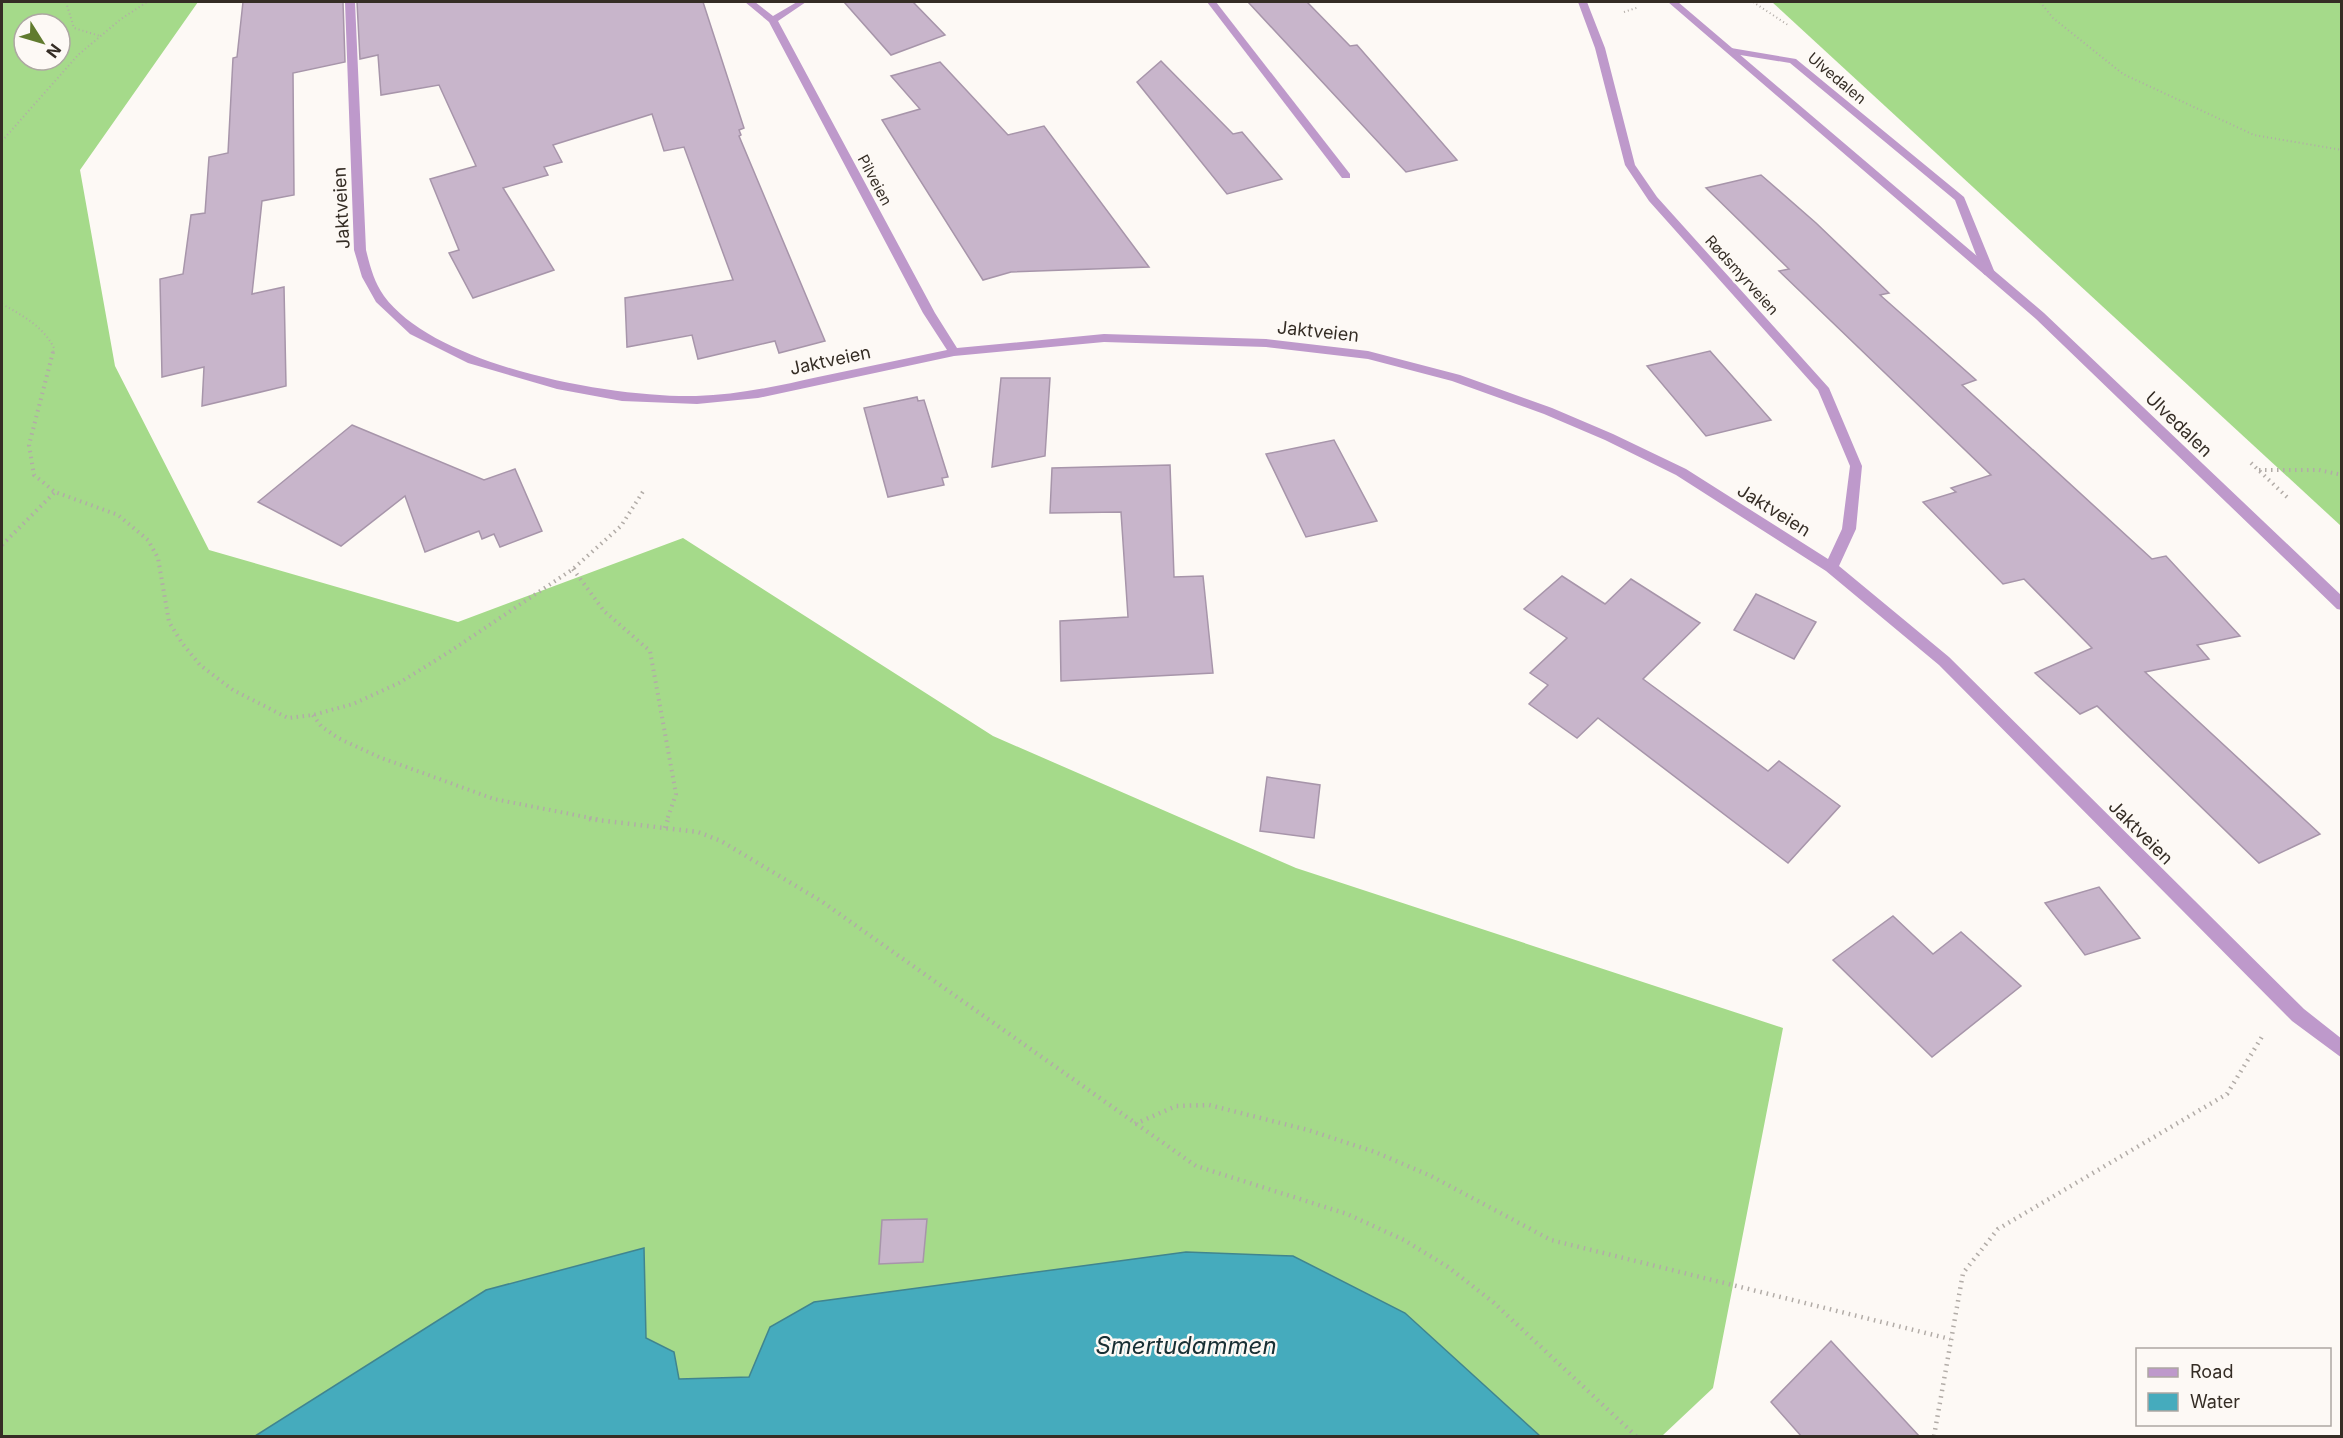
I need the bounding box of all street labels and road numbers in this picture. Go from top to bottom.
street label: Ulvedalen [1804,48,1870,108]
street label: Pilveien [854,151,896,209]
street label: Jaktveien [328,166,354,250]
street label: Rødsmyrveien [1701,231,1783,319]
street label: Jaktveien [1276,316,1360,346]
street label: Jaktveien [788,341,872,379]
street label: Ulvedalen [2141,387,2217,461]
street label: Jaktveien [1734,479,1814,541]
street label: Jaktveien [2104,795,2178,869]

